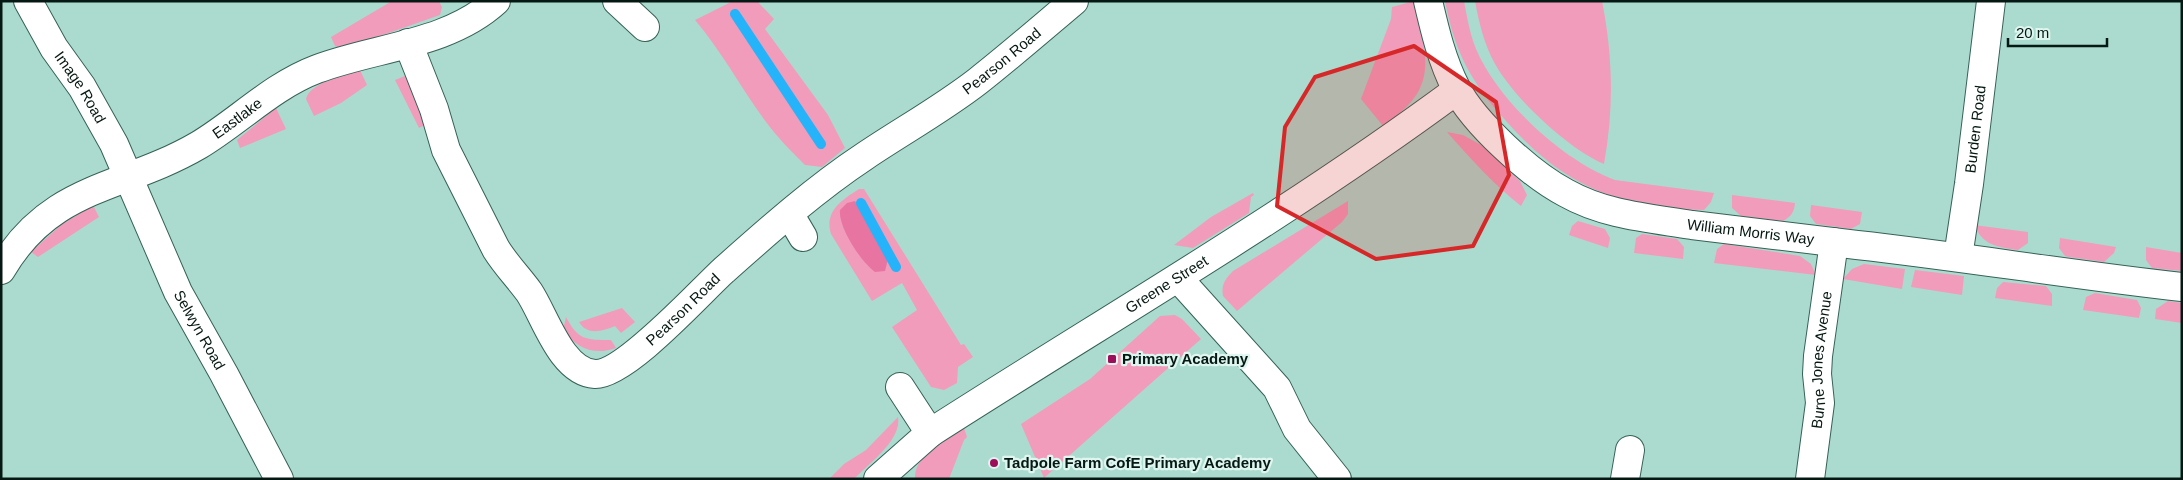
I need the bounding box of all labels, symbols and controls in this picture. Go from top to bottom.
scale bar [2008,15,2107,47]
street label: Pearson Road [959,24,1044,98]
text: 20 m [2016,24,2049,41]
street label: Image Road [51,48,110,126]
street label: Burden Road [1961,84,1989,174]
street label: Eastlake [209,94,265,142]
street label: William Morris Way [1686,215,1816,248]
street label: Greene Street [1122,251,1212,316]
street label: Pearson Road [642,270,723,349]
street label: Selwyn Road [171,287,229,373]
street label: Burne Jones Avenue [1808,290,1835,430]
place label: Primary Academy [1122,350,1249,367]
marker: Primary Academy [1106,353,1118,365]
place label: Tadpole Farm CofE Primary Academy [1004,454,1271,471]
marker: Tadpole Farm CofE Primary Academy [988,457,1000,469]

